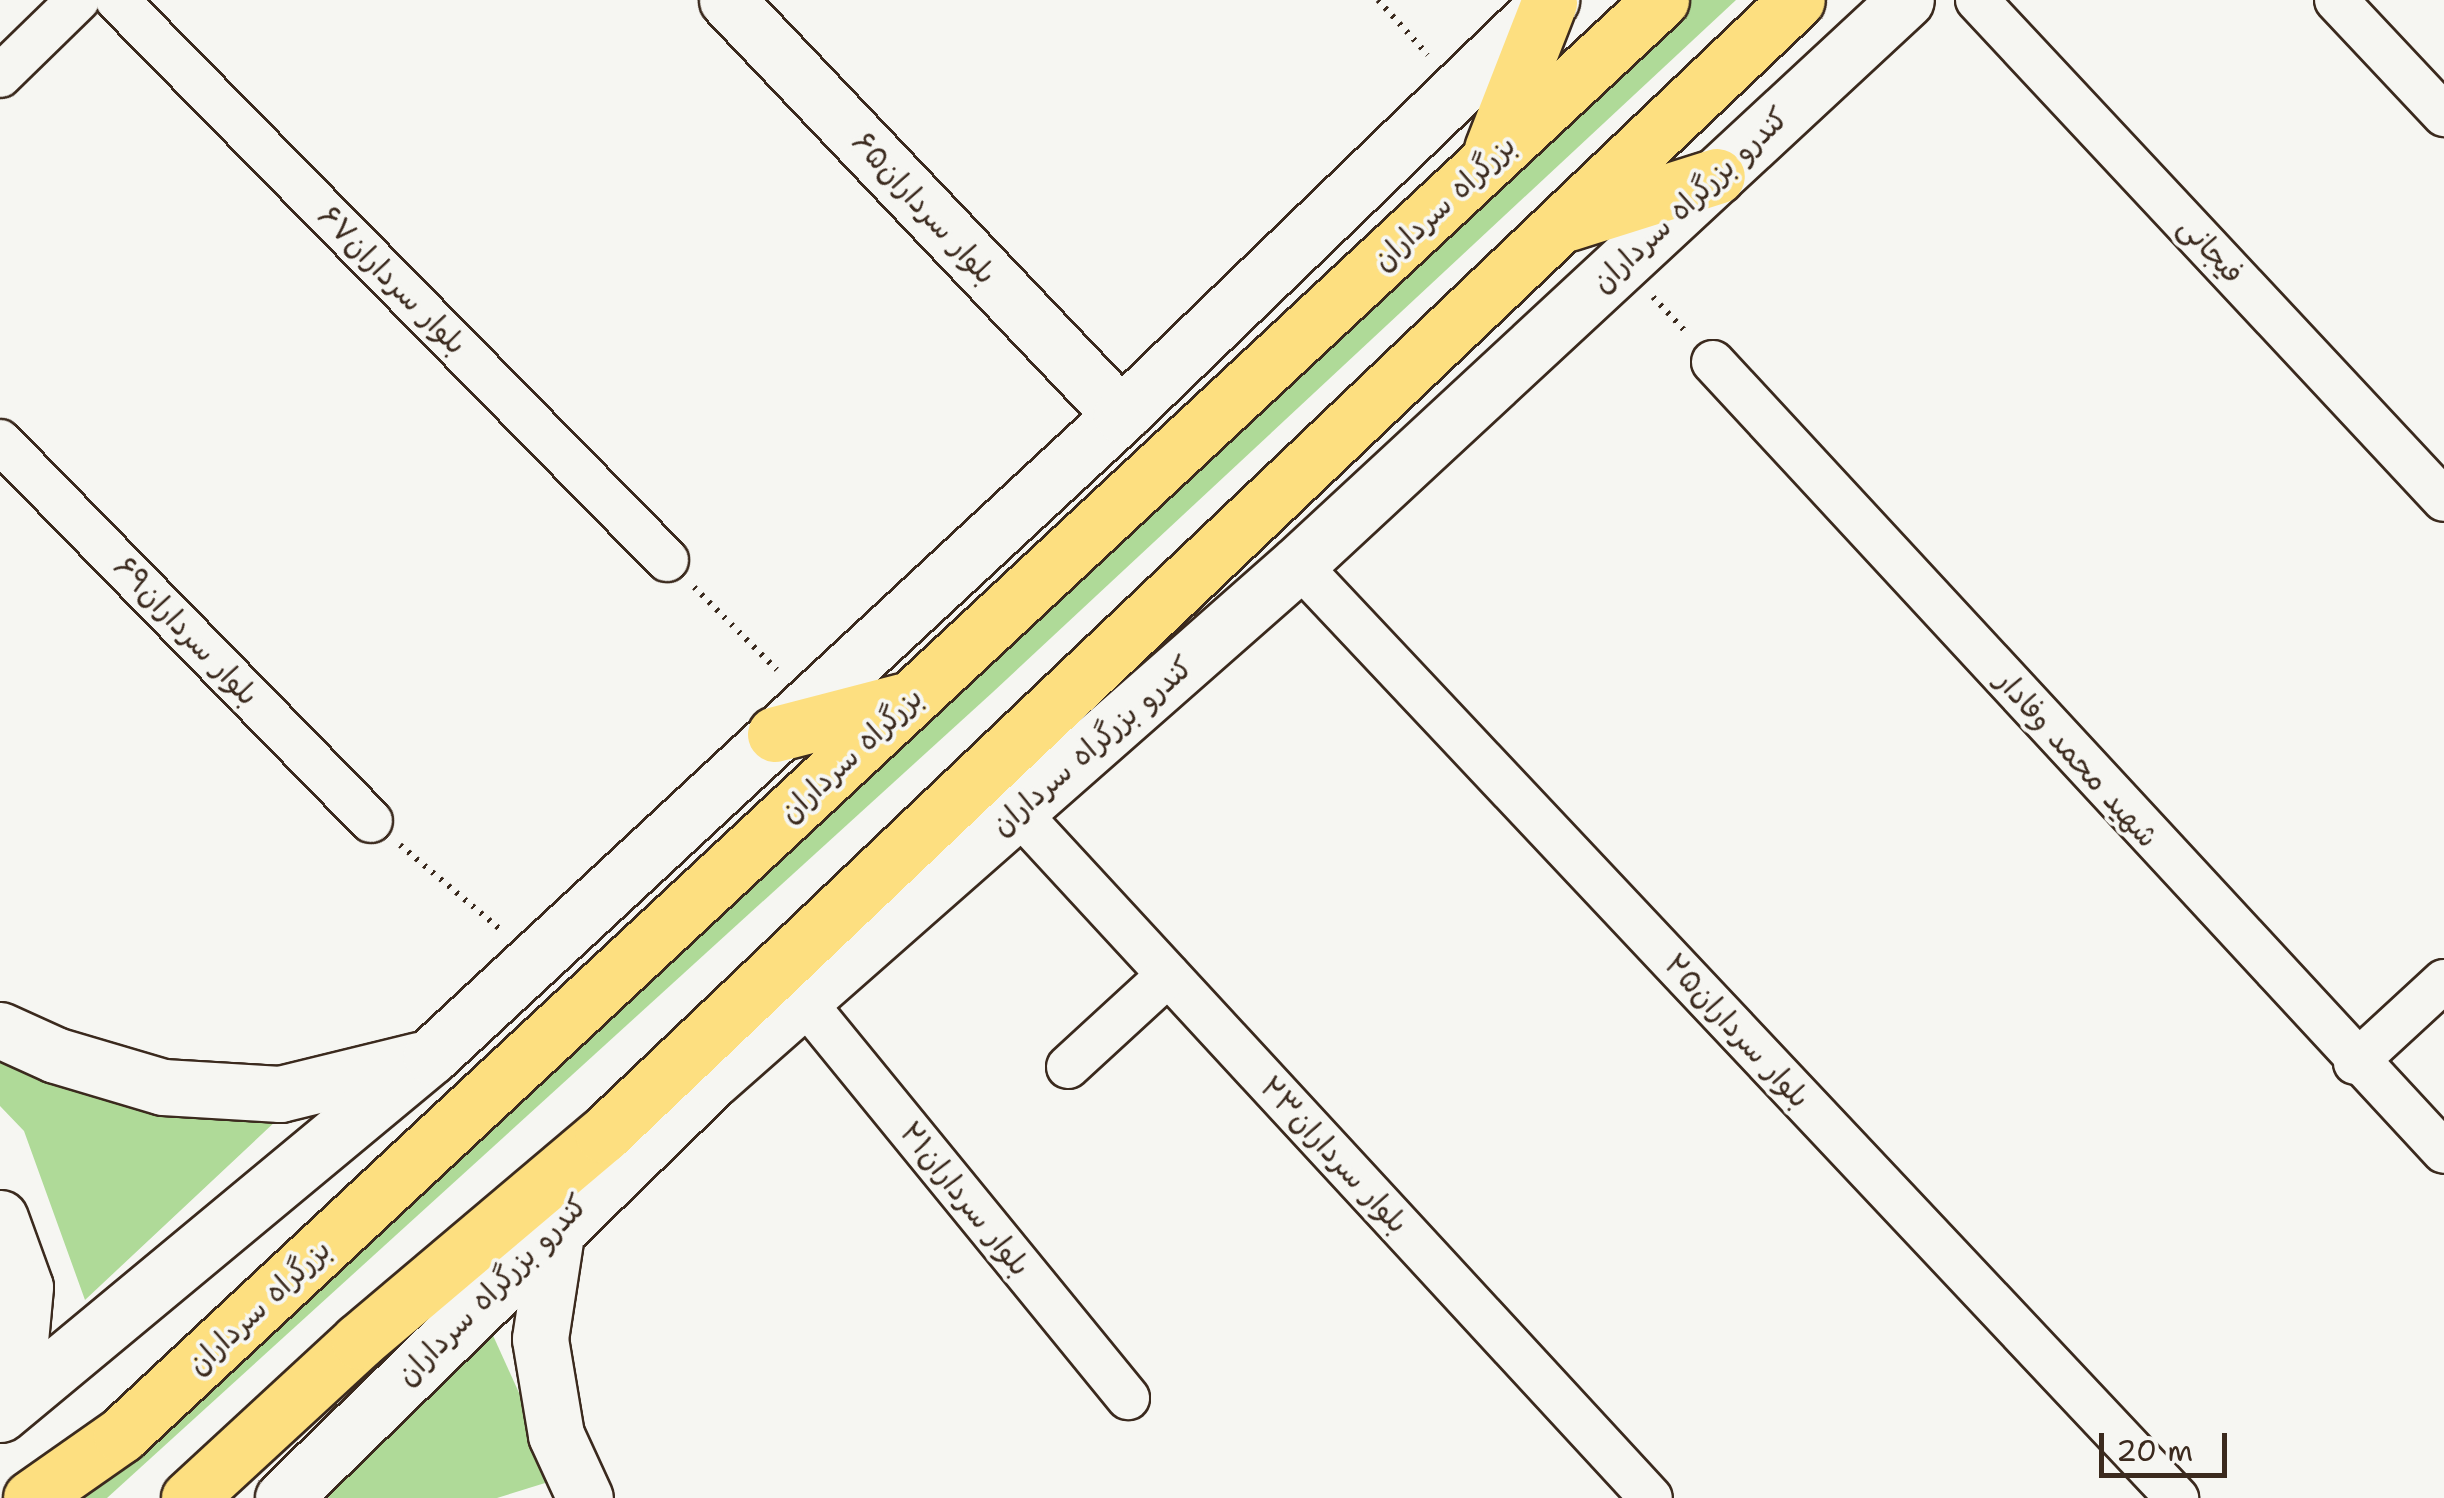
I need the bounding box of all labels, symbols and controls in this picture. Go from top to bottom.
street label: کندرو بزرگراه سرداران [1584,100,1796,300]
street label: بلوار سرداران۶۵ [844,124,1004,292]
street label: بزرگراه سرداران [1365,128,1523,278]
street label: بلوار سرداران۶۷ [310,198,474,362]
street label: فیجانی [2171,209,2251,291]
street label: بلوار سرداران۶۹ [106,549,266,713]
street label: کندرو بزرگراه سرداران [984,649,1200,843]
street label: شهید محمد وفادار [1988,663,2166,855]
street label: بزرگراه سرداران [772,680,930,830]
street label: بلوار سرداران۲۵ [1657,947,1817,1115]
street label: بلوار سرداران۲۳ [1252,1069,1416,1241]
street label: بلوار سرداران۲۱ [892,1115,1038,1283]
street label: کندرو بزرگراه سرداران [389,1187,595,1393]
street label: بزرگراه سرداران [180,1232,338,1382]
scale bar [2104,1413,2232,1475]
text: 20 m [2116,1430,2193,1471]

